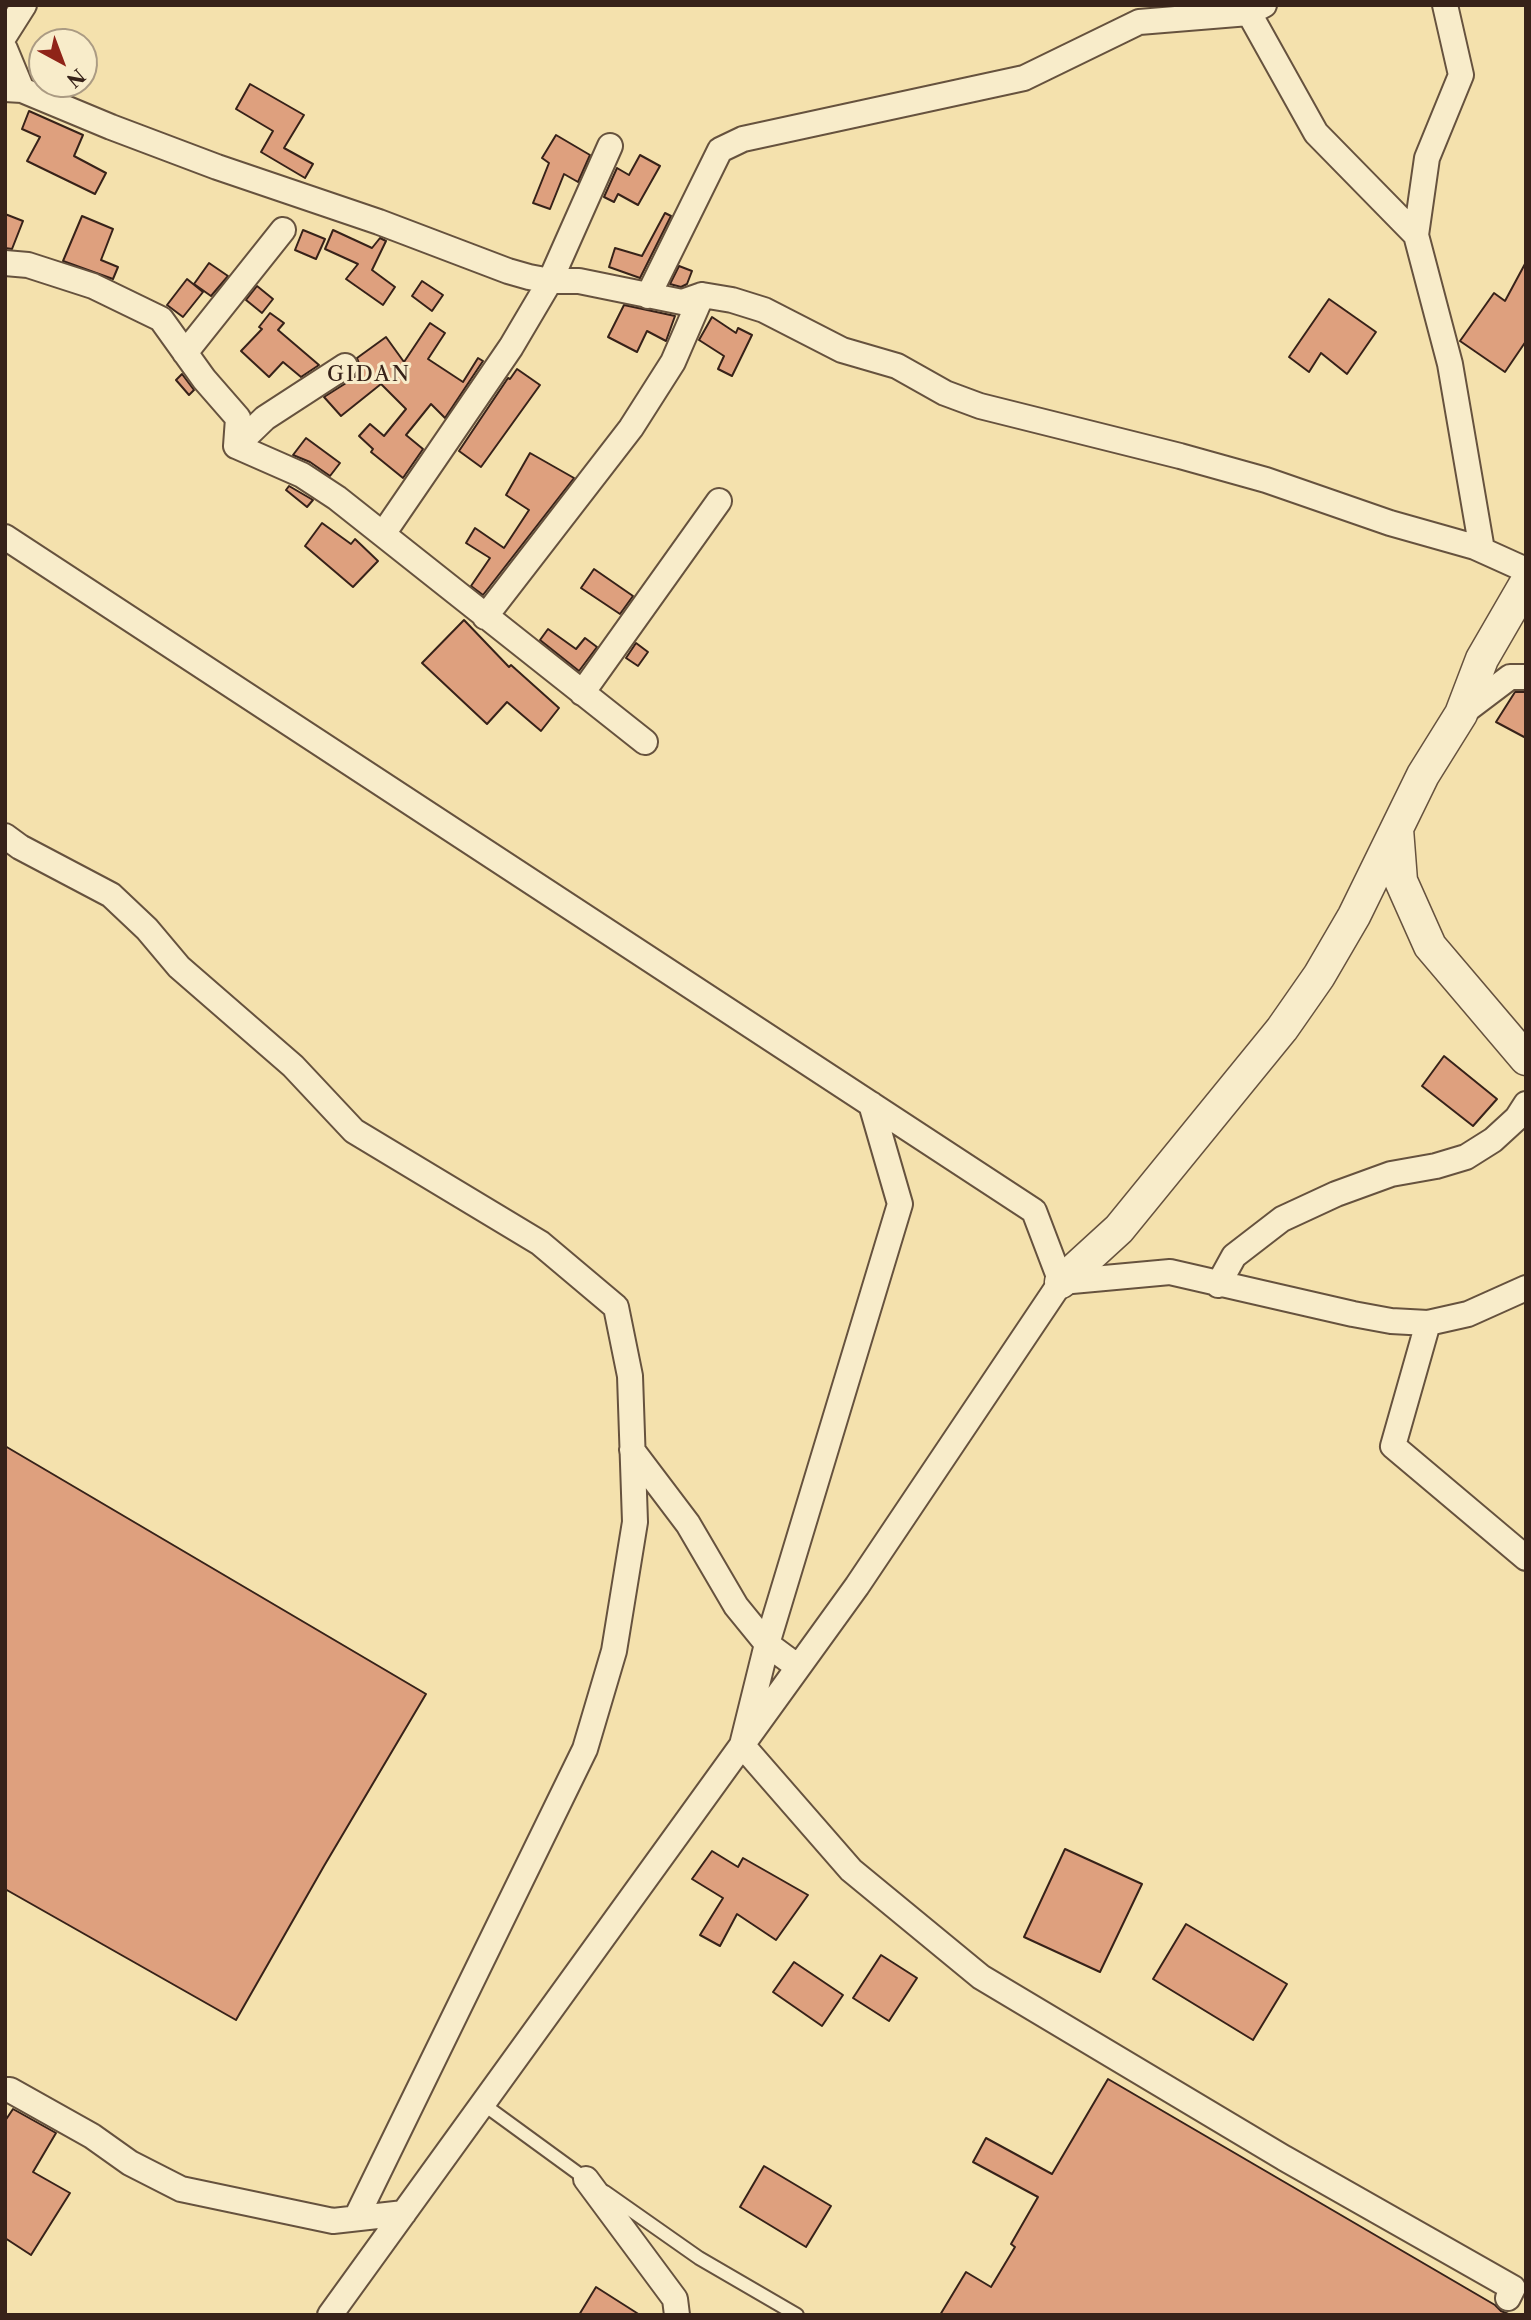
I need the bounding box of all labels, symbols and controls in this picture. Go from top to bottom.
north arrow [28,28,98,98]
text: N [62,64,90,92]
district label: GIDAN [328,362,410,388]

